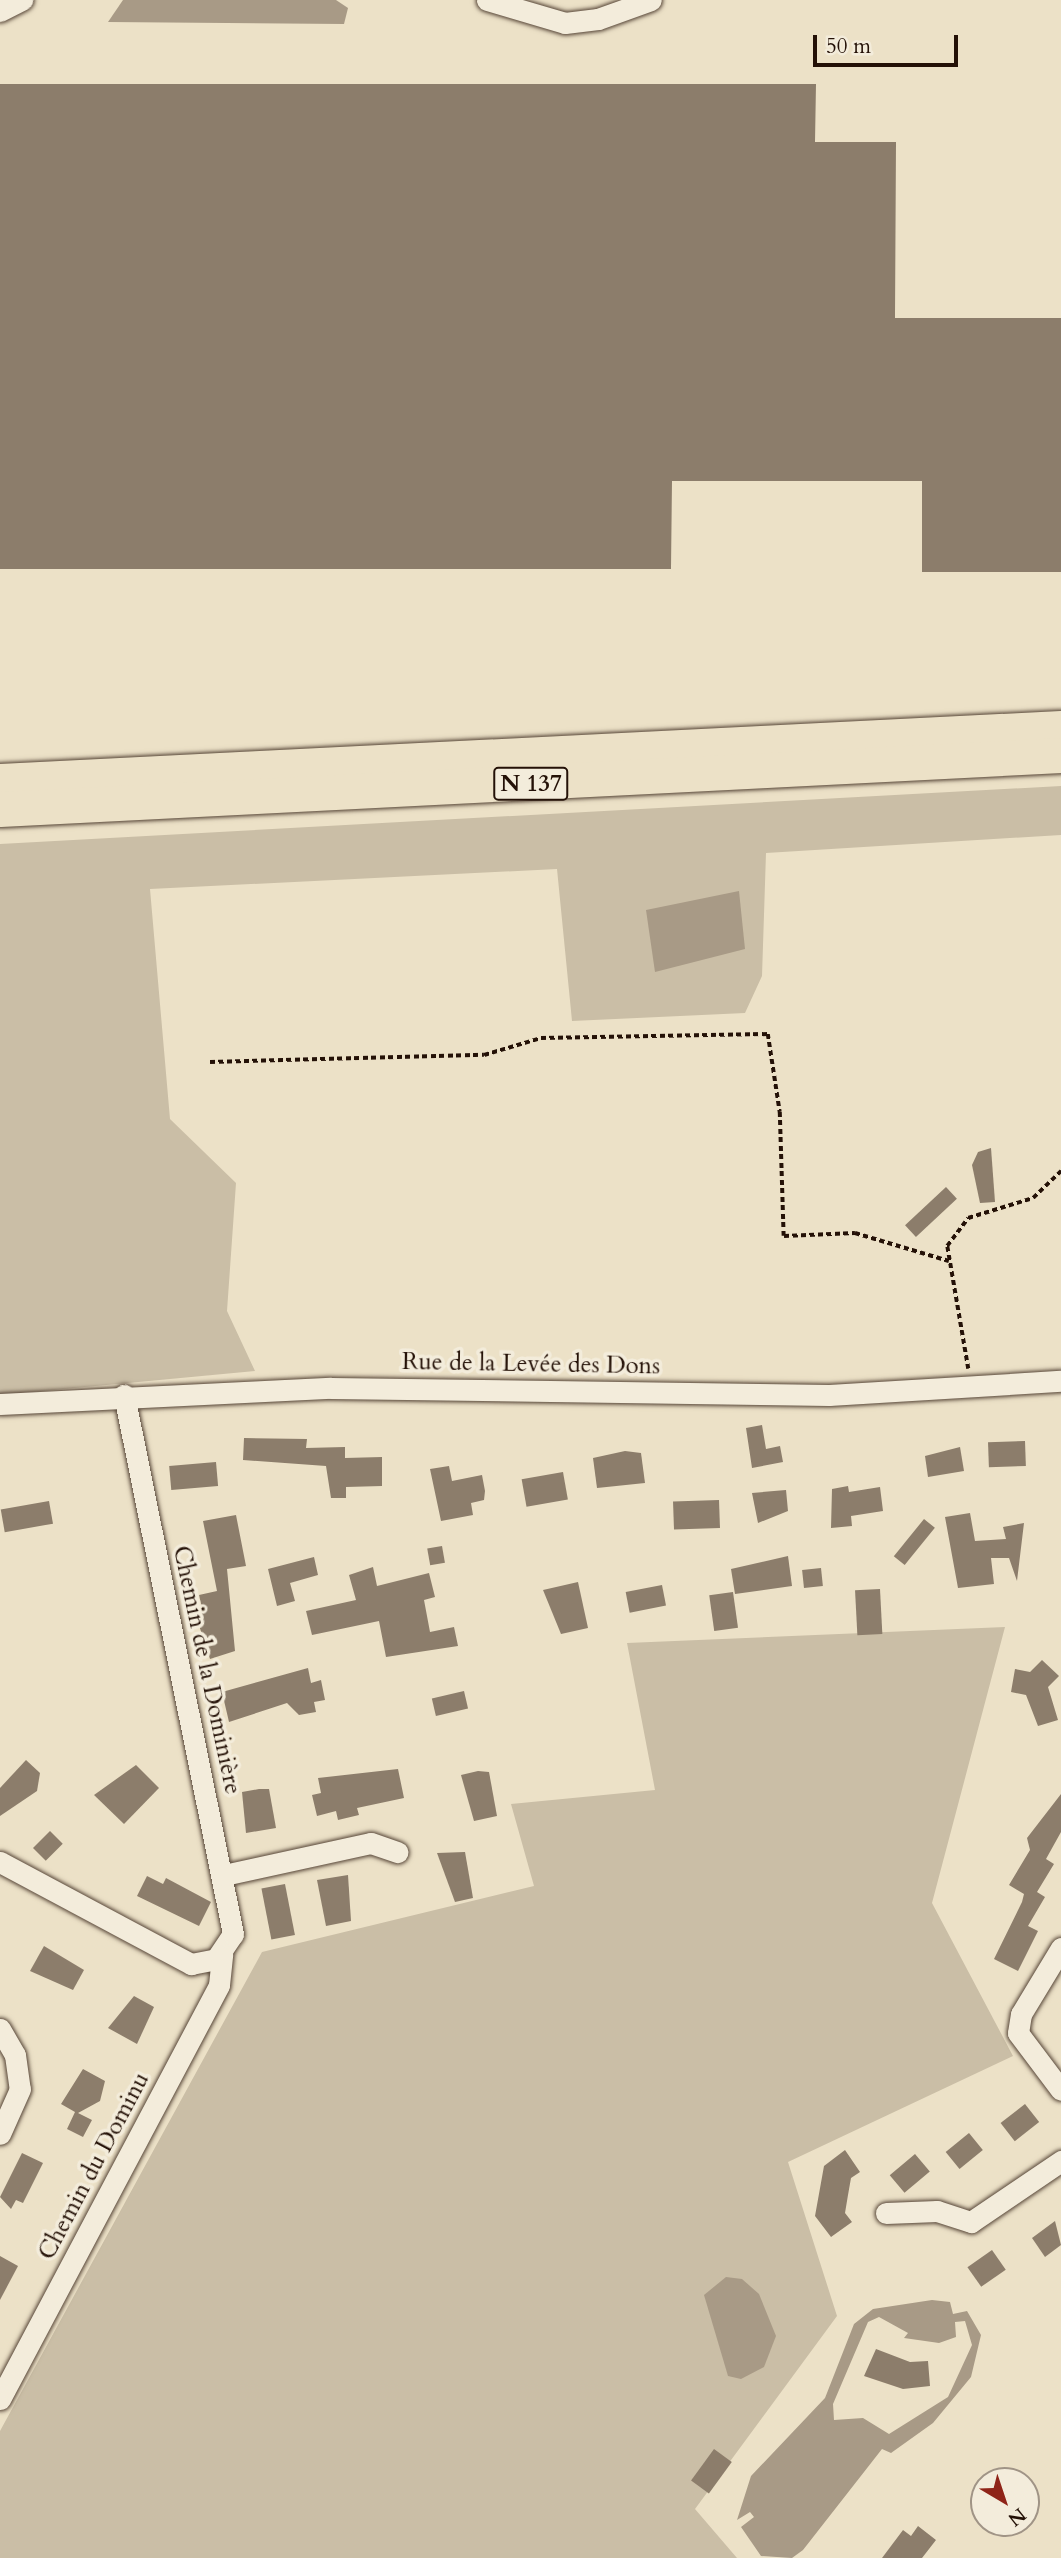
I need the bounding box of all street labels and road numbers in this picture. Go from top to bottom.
road number: N 137 [492,764,570,804]
street label: Rue de la Levée des Dons [402,1347,660,1381]
street label: Chemin de la Dominière [167,1543,247,1797]
street label: Chemin du Dominu [32,2067,156,2265]

